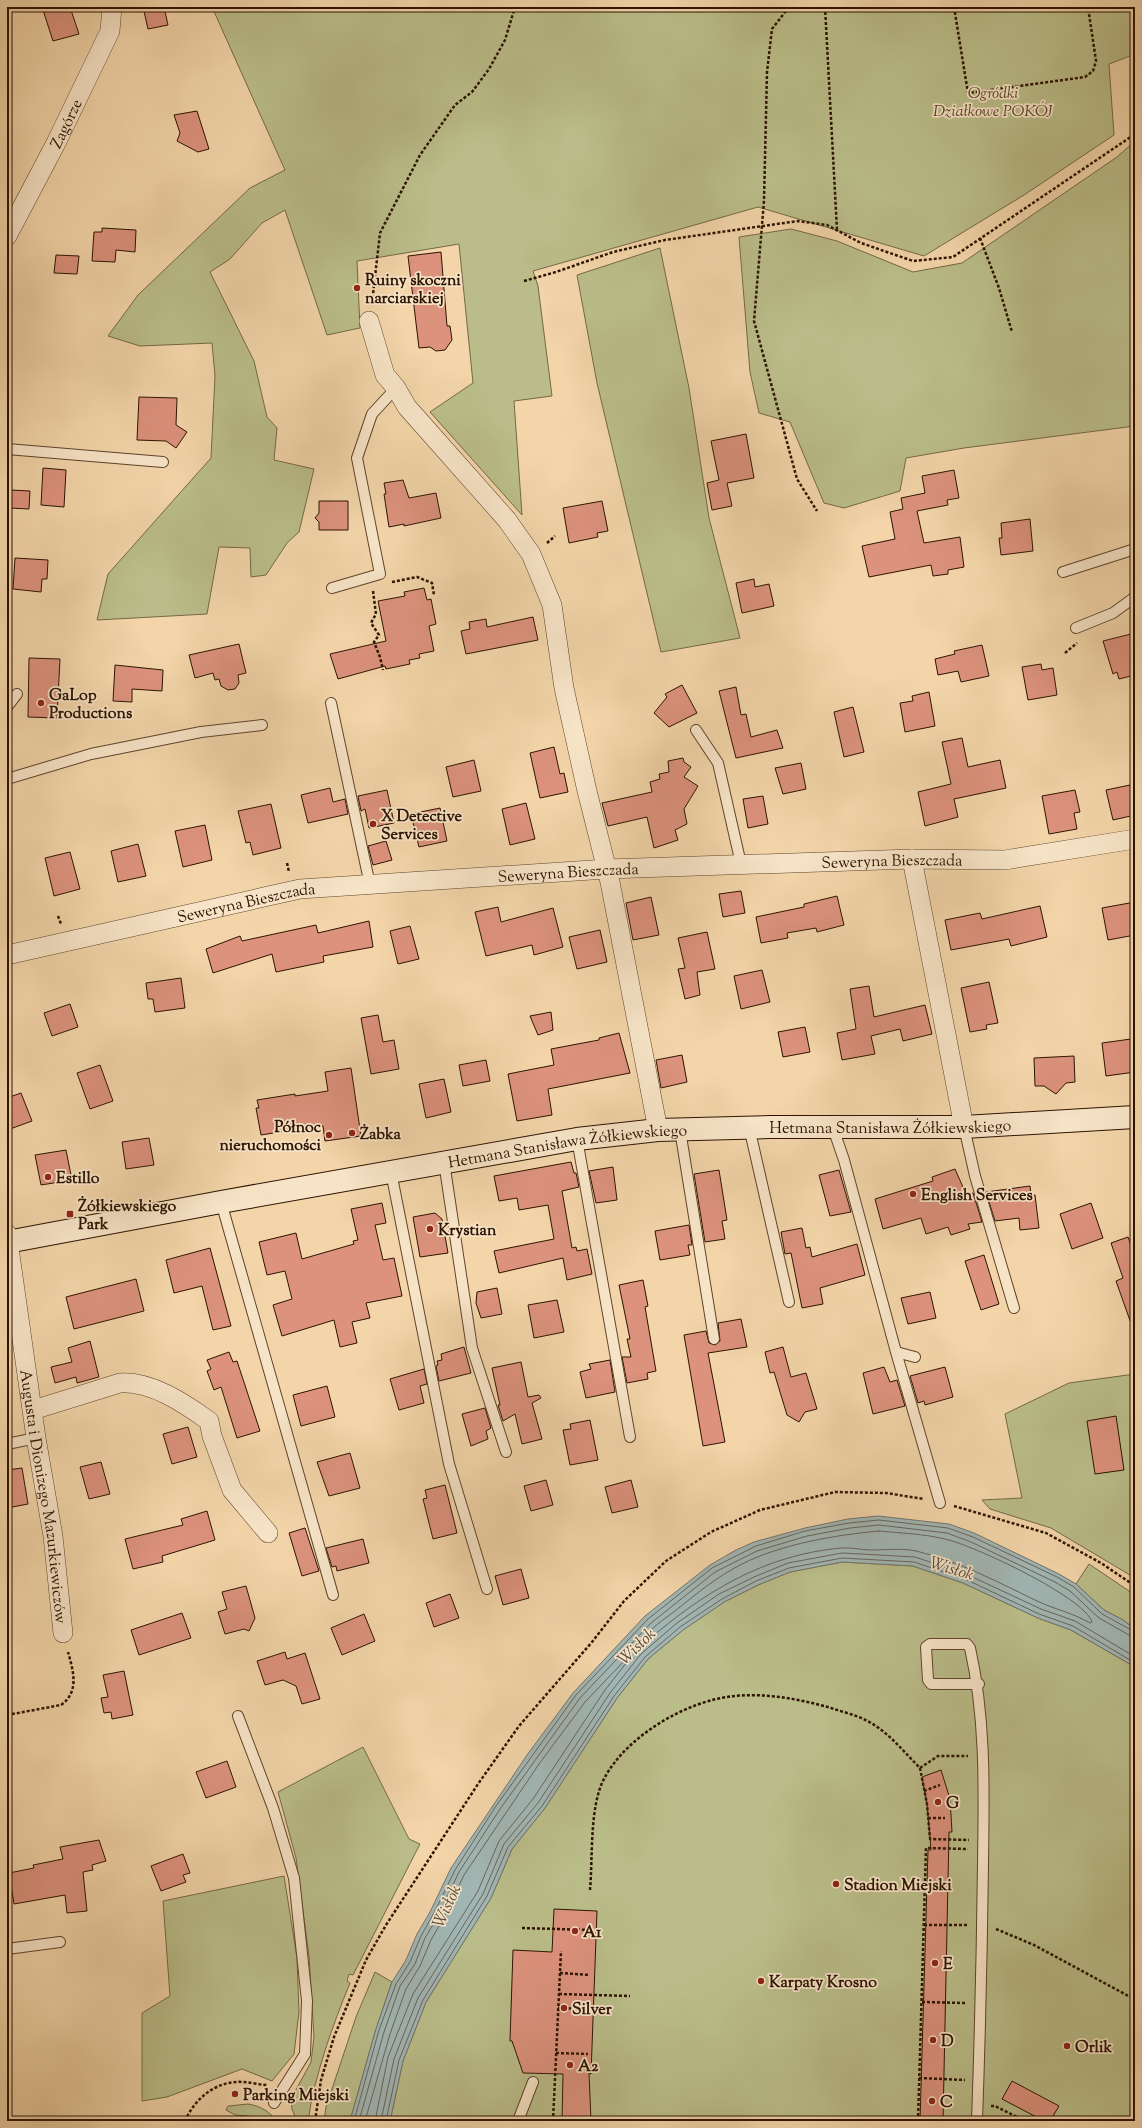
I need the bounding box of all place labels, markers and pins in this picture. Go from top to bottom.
place label: Ruiny skoczni narciarskiej [365,270,461,311]
marker: Ruiny skoczni narciarskiej [352,283,362,293]
place label: GaLop Productions [49,685,132,726]
marker: GaLop Productions [36,698,46,708]
place label: X Detective Services [381,806,462,847]
marker: X Detective Services [368,819,378,829]
place label: Północ nieruchomości [219,1117,322,1158]
place label: Żabka [360,1123,402,1147]
marker: Żabka [347,1128,357,1138]
marker: Północ nieruchomości [324,1130,334,1140]
place label: Estillo [56,1168,100,1191]
marker: Estillo [43,1172,53,1182]
place label: English Services [921,1185,1033,1208]
marker: English Services [908,1189,918,1199]
place label: Żółkiewskiego Park [78,1195,176,1237]
marker: Żółkiewskiego Park [65,1209,75,1219]
place label: Krystian [438,1220,497,1243]
marker: Krystian [425,1224,435,1234]
place label: G [946,1793,959,1816]
marker: G [933,1797,943,1807]
place label: Stadion Miejski [844,1875,952,1898]
marker: Stadion Miejski [831,1879,841,1889]
place label: A1 [583,1922,602,1945]
marker: A1 [570,1926,580,1936]
place label: E [943,1954,953,1977]
marker: E [930,1958,940,1968]
place label: Karpaty Krosno [769,1972,877,1995]
marker: Karpaty Krosno [756,1976,766,1986]
place label: Silver [572,1999,613,2022]
marker: Silver [559,2003,569,2013]
place label: D [941,2031,954,2054]
marker: D [928,2035,938,2045]
place label: Orlik [1075,2037,1113,2060]
marker: Orlik [1062,2041,1072,2051]
place label: A2 [578,2056,599,2079]
marker: A2 [565,2060,575,2070]
place label: Parking Miejski [243,2085,350,2108]
marker: Parking Miejski [230,2089,240,2099]
place label: C [940,2092,953,2115]
marker: C [927,2096,937,2106]

